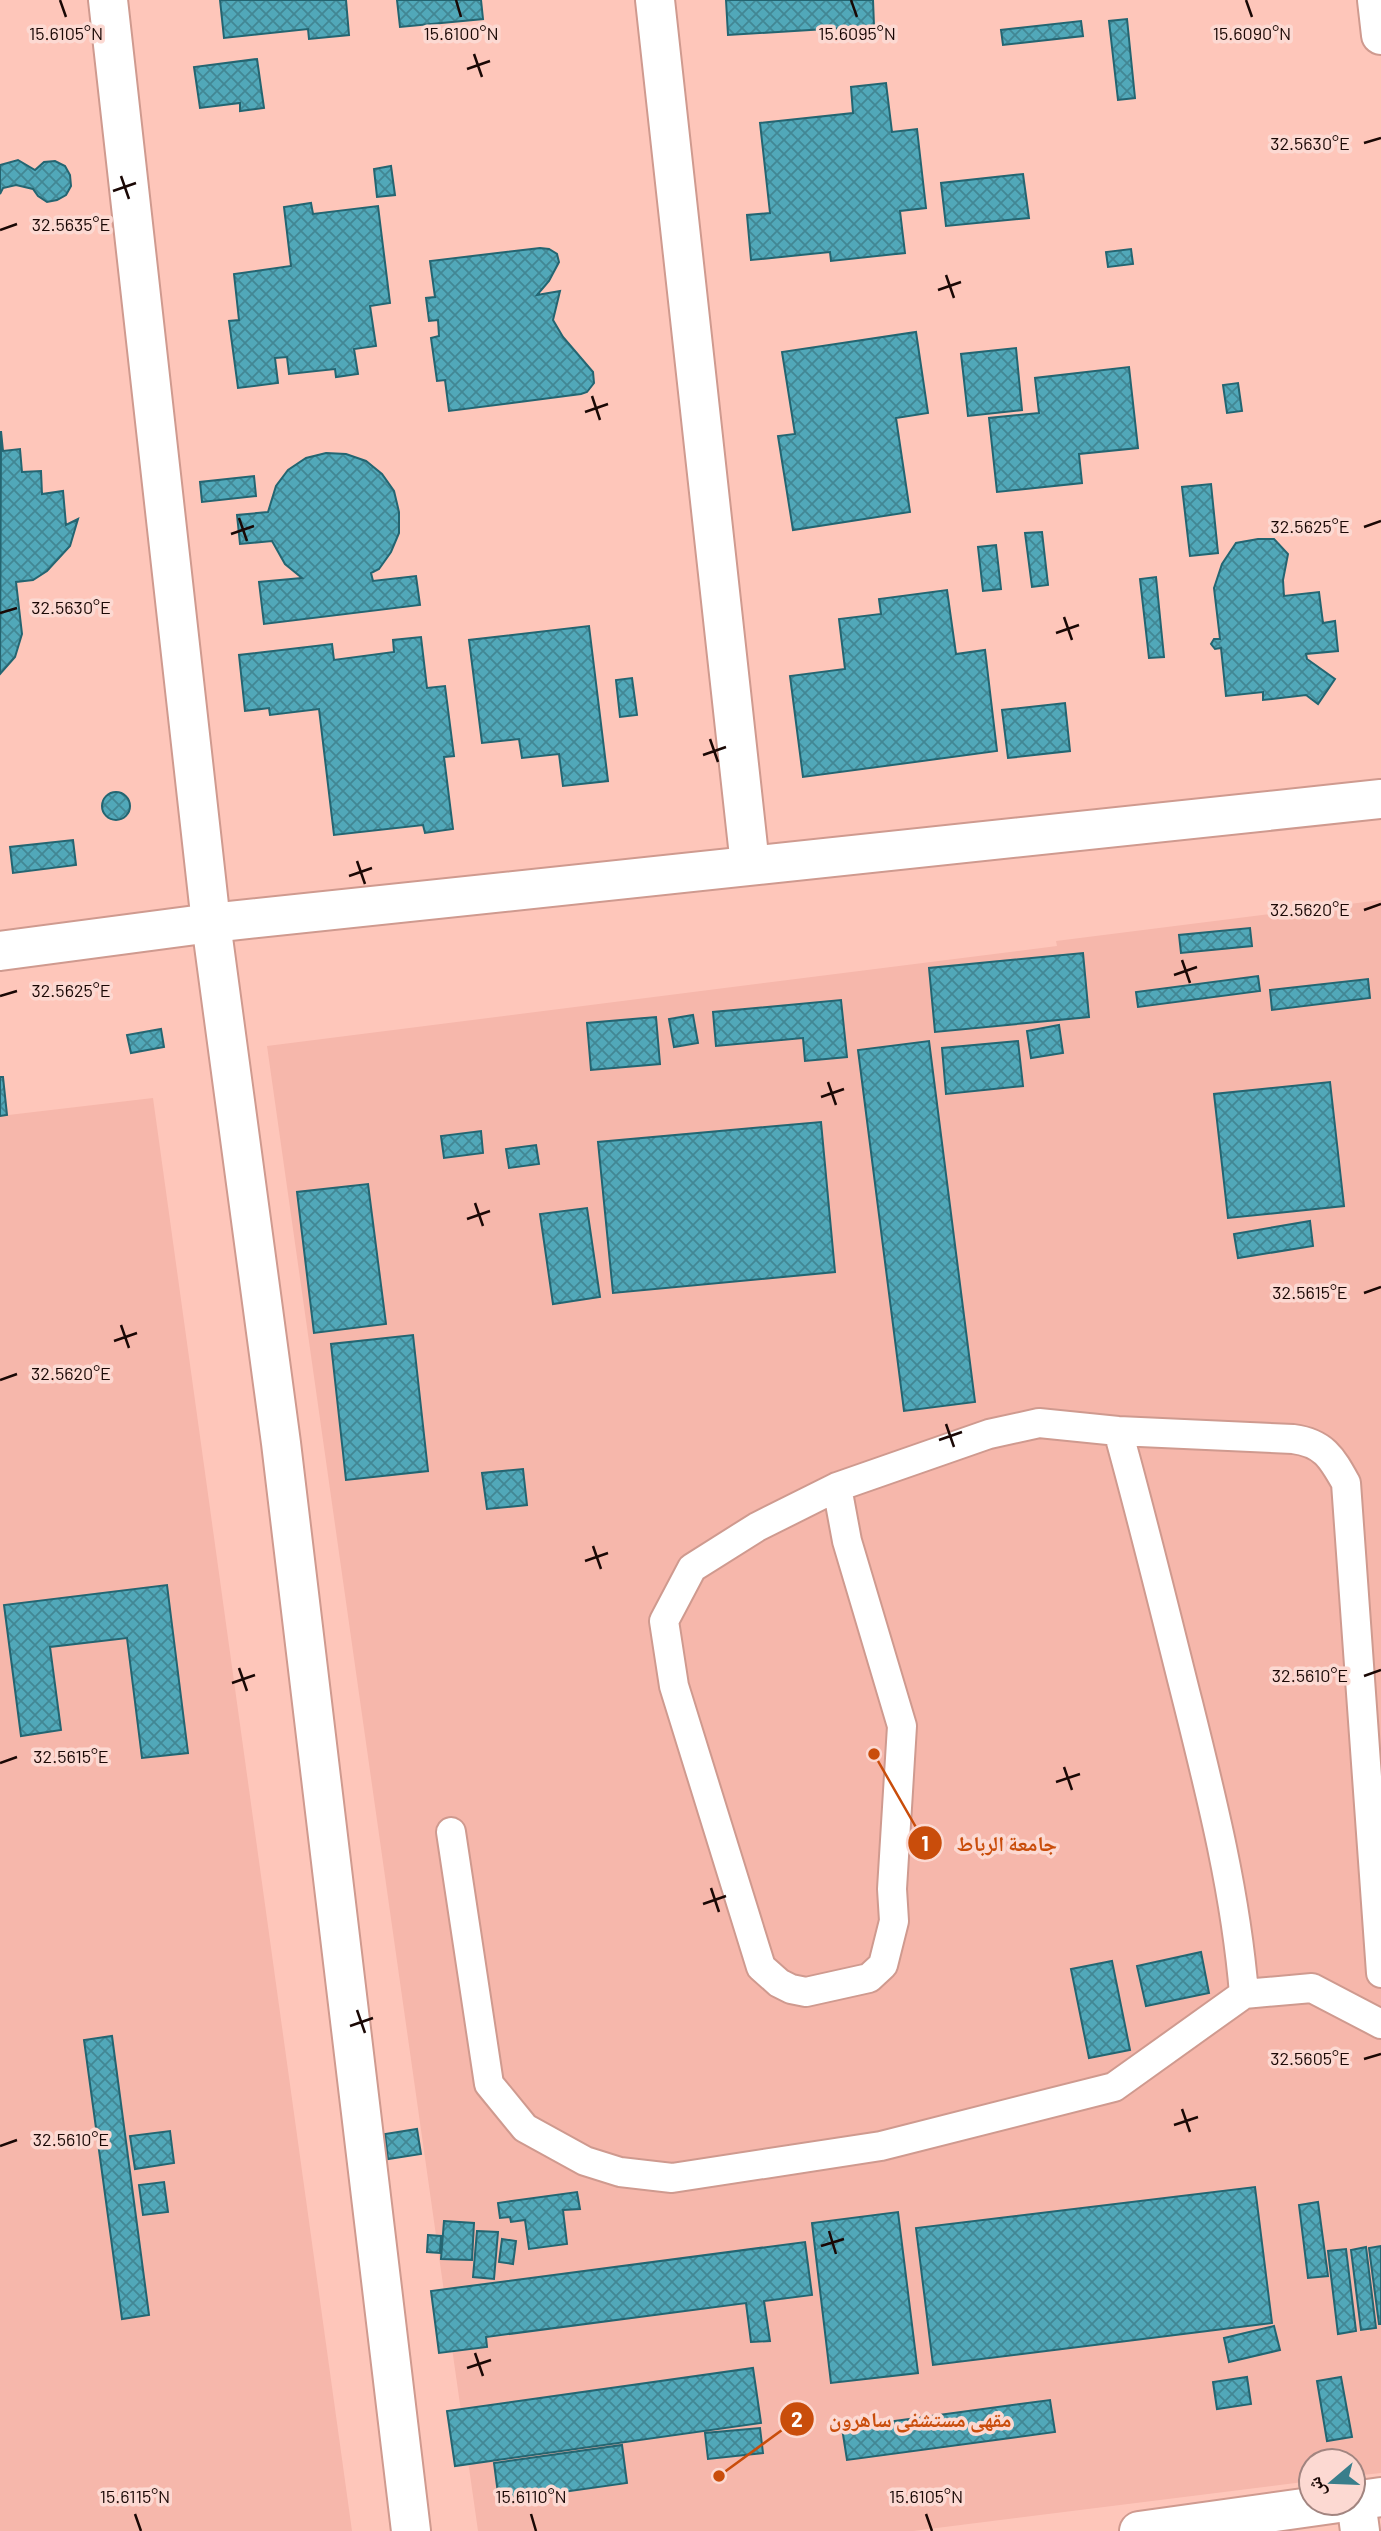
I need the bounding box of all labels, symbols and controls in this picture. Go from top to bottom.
text: 15.6105°N [29,22,103,44]
text: 15.6100°N [423,22,499,44]
text: 15.6095°N [818,22,896,44]
text: 15.6090°N [1213,22,1291,44]
text: 32.5630°E [1270,132,1350,154]
text: 32.5635°E [32,213,110,235]
text: 32.5625°E [1270,515,1350,537]
text: 32.5630°E [31,596,111,618]
text: 32.5620°E [1270,898,1350,920]
text: 32.5625°E [31,979,111,1001]
text: 32.5615°E [1272,1281,1348,1303]
text: 32.5620°E [31,1362,111,1384]
text: 32.5610°E [1272,1664,1348,1686]
text: 32.5615°E [33,1745,109,1767]
callout: جامعة الرباط [908,1822,1071,1864]
text: 1 [921,1830,929,1855]
text: جامعة الرباط [957,1830,1057,1856]
text: 32.5605°E [1270,2047,1350,2069]
text: 32.5610°E [33,2128,109,2150]
callout: مقهى مستشفى ساهرون [779,2398,1025,2440]
text: 2 [791,2406,803,2431]
text: مقهى مستشفى ساهرون [829,2406,1011,2433]
north arrow [1297,2447,1367,2517]
text: ش [1301,2474,1331,2501]
text: 15.6115°N [100,2485,170,2507]
text: 15.6110°N [495,2485,567,2507]
text: 15.6105°N [889,2485,963,2507]

